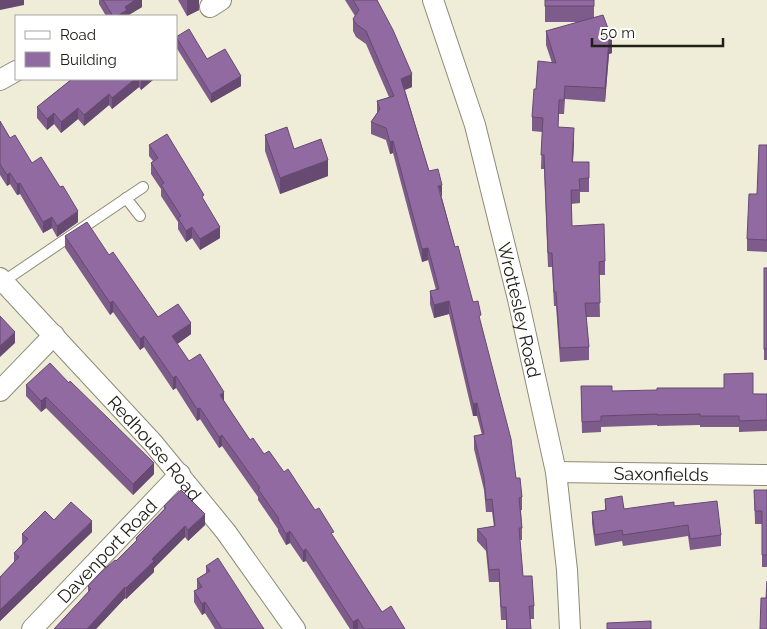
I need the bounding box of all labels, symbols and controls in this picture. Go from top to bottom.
legend [15,15,178,80]
scale bar [592,15,723,47]
text: 50 m [600,24,635,42]
text: Road [60,26,96,44]
text: Building [60,51,117,69]
street label: Wrottesley Road [494,240,545,379]
street label: Redhouse Road [104,391,206,505]
street label: Saxonfields [613,462,709,485]
street label: Davenport Road [52,495,161,607]

